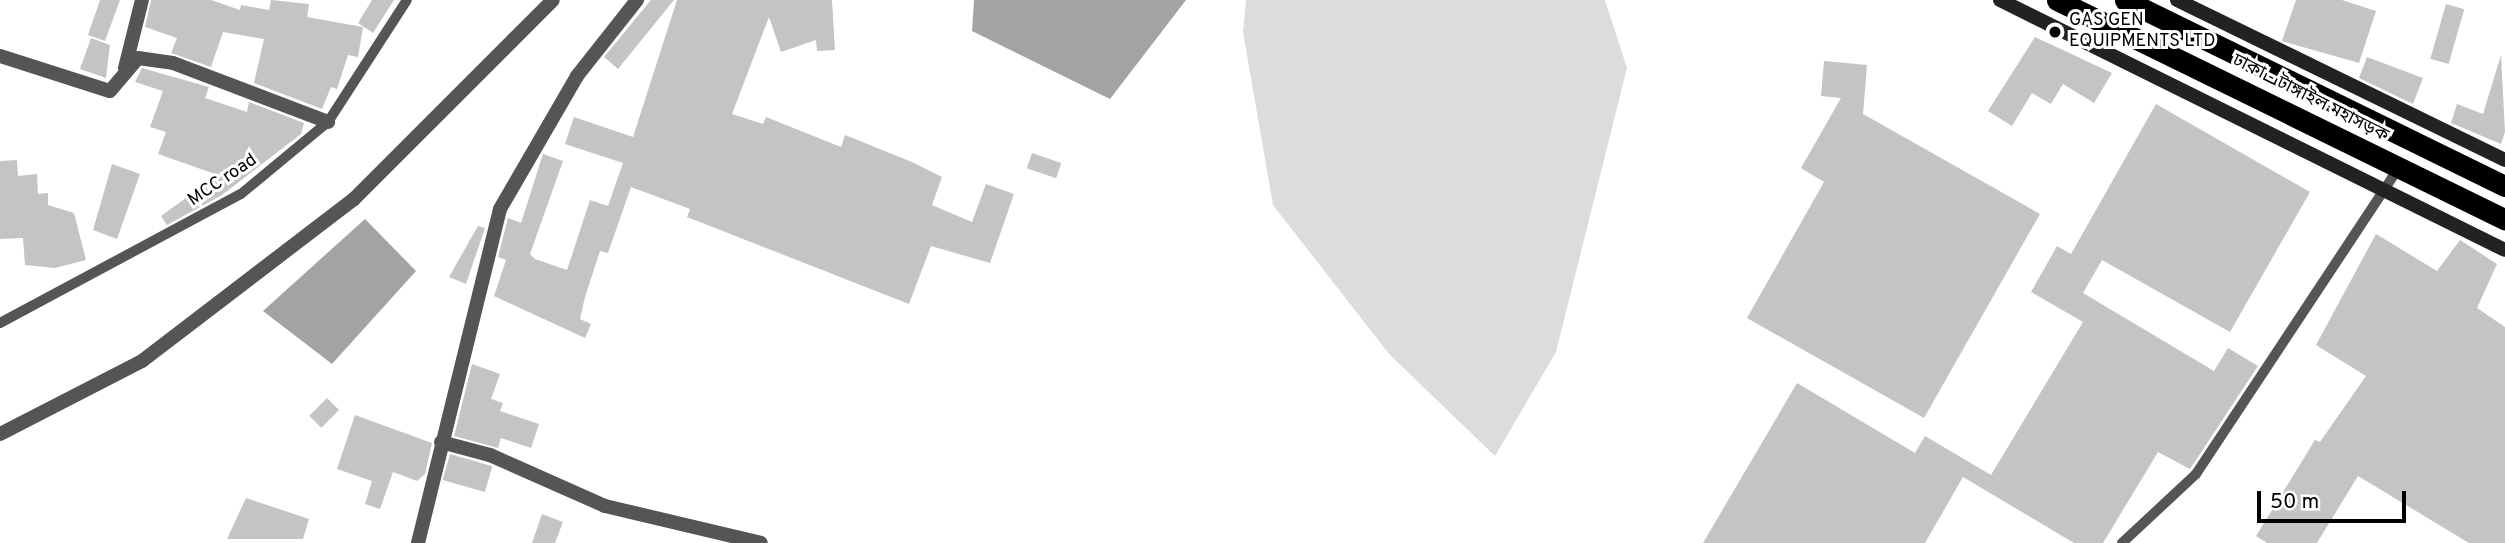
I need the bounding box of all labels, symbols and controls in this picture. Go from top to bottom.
place label: GAS GEN EQUIPMENTS LTD [2069,11,2216,54]
marker: GAS GEN EQUIPMENTS LTD [2047,24,2063,40]
street label: ঢাকা - টাঙ্গাইল মহাসড়ক [2228,50,2392,148]
street label: MCC road [184,150,262,212]
scale bar [2260,476,2409,520]
text: 50 m [2270,489,2319,516]

